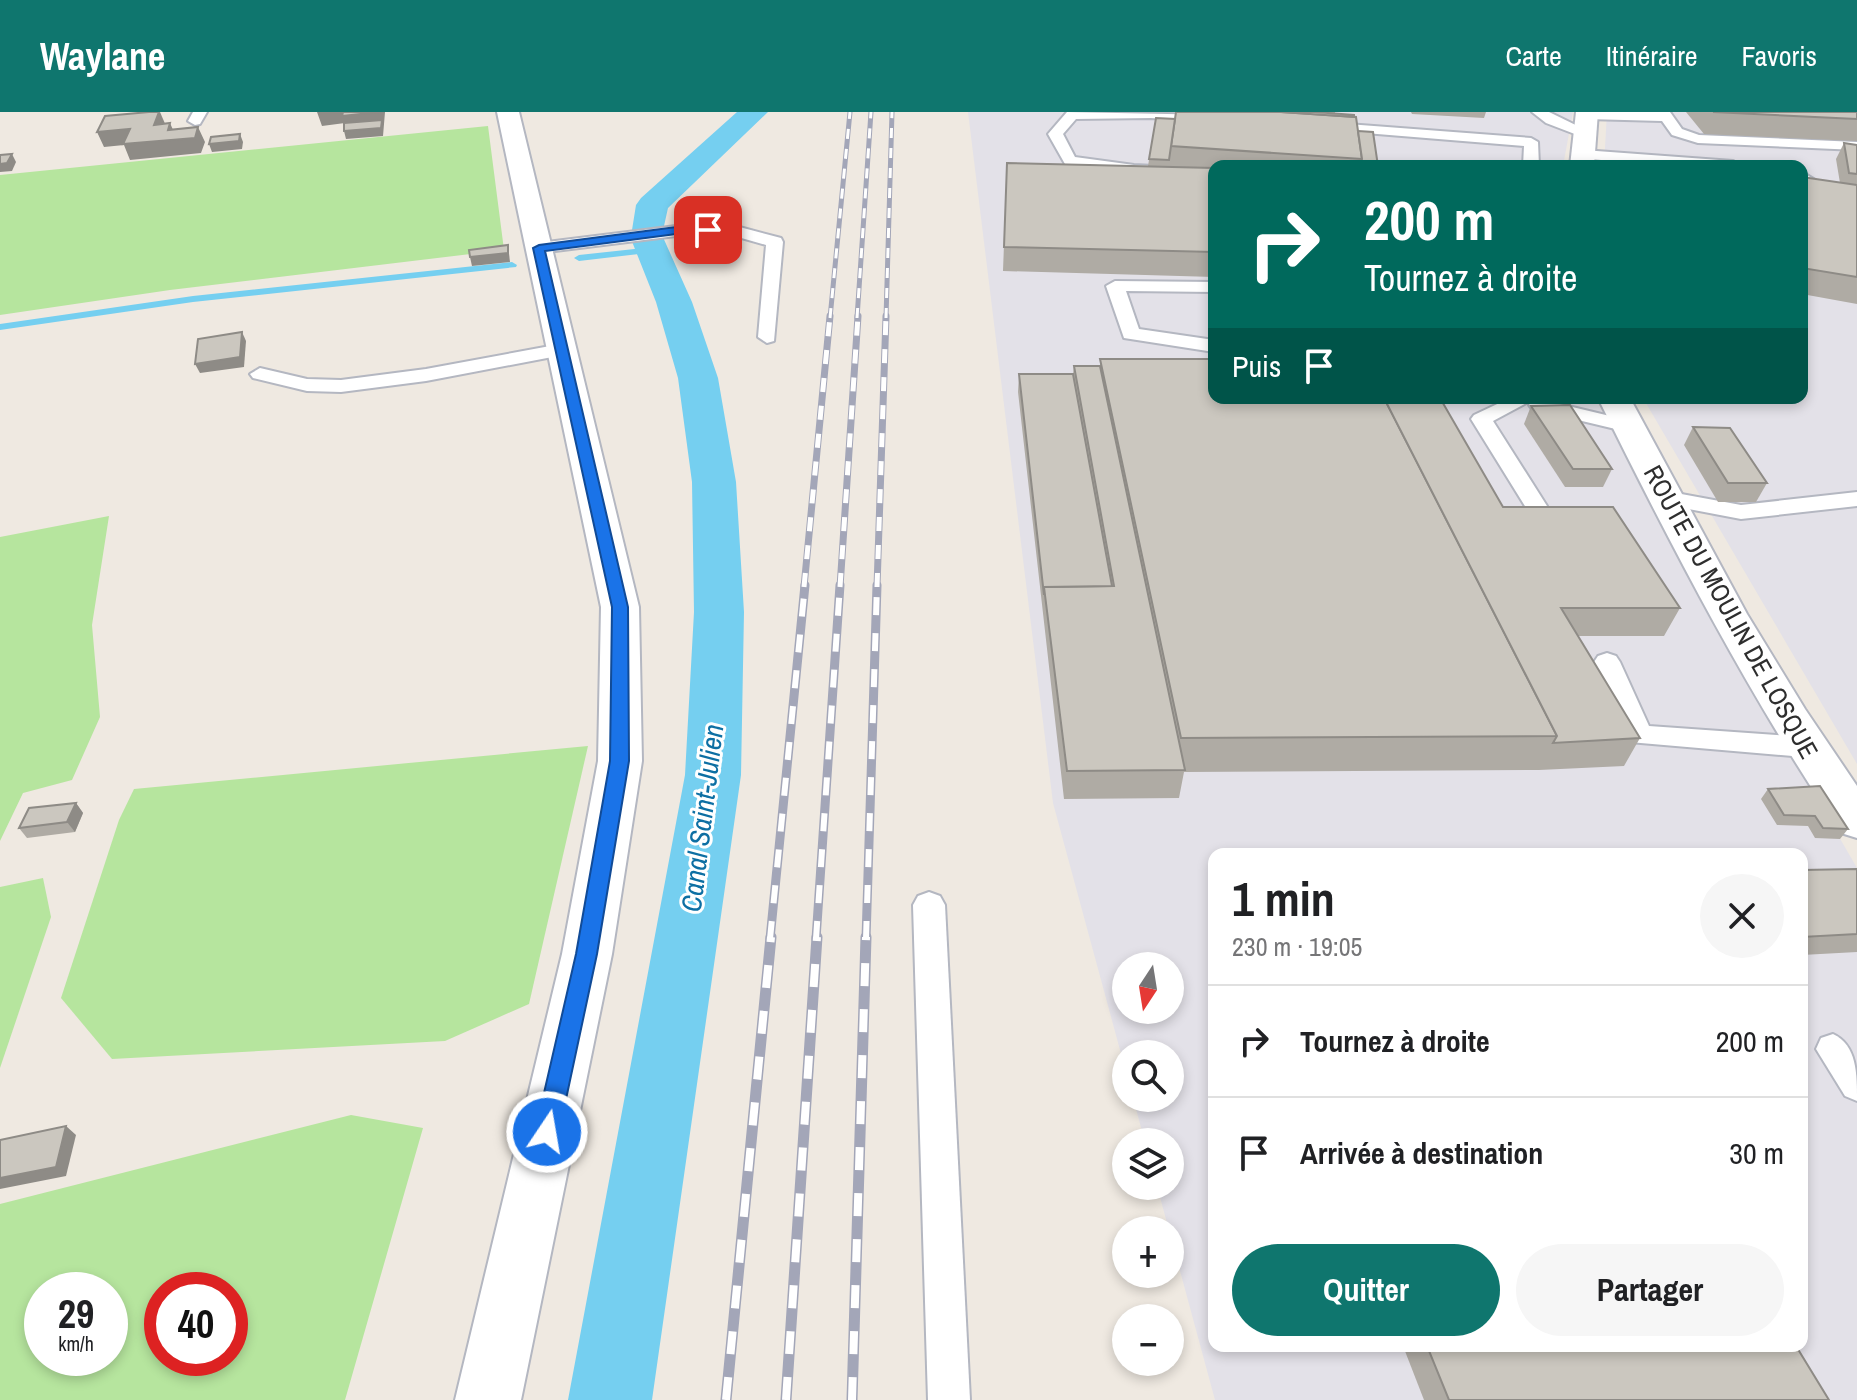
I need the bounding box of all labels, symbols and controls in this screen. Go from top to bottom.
text: Waylane [40,31,165,82]
text: Carte [1506,37,1562,75]
text: Itinéraire [1606,37,1698,75]
text: Favoris [1742,37,1817,75]
text: 200 m [1364,182,1494,257]
icon: right [1232,192,1336,296]
pin [674,196,742,264]
icon: arrive [686,208,730,252]
text: Tournez à droite [1364,254,1577,302]
icon: arrive [1297,344,1341,388]
text: Puis [1232,346,1281,386]
street label: ROUTE DU MOULIN DE LOSQUE [1636,459,1827,765]
water label: Canal Saint-Julien [672,722,732,914]
text: 1 min [1232,866,1335,931]
button: close [1700,874,1784,958]
text: 230 m · 19:05 [1232,929,1362,964]
north arrow [1112,952,1184,1024]
map controls [1112,952,1184,1376]
icon: right [1232,1019,1276,1063]
text: Tournez à droite [1300,1021,1490,1061]
text: 200 m [1716,1021,1784,1061]
button: search [1112,1040,1184,1112]
position arrow [505,1090,589,1174]
button: layers [1112,1128,1184,1200]
icon: arrive [1232,1131,1276,1175]
text: Arrivée à destination [1300,1133,1543,1173]
text: 30 m [1729,1133,1784,1173]
button: + [1112,1216,1184,1288]
button: Quitter [1232,1244,1500,1336]
button: Partager [1516,1244,1784,1336]
speed limit sign: 40 [144,1272,248,1376]
text: 29 [58,1287,94,1340]
button: − [1112,1304,1184,1376]
text: km/h [58,1330,94,1357]

